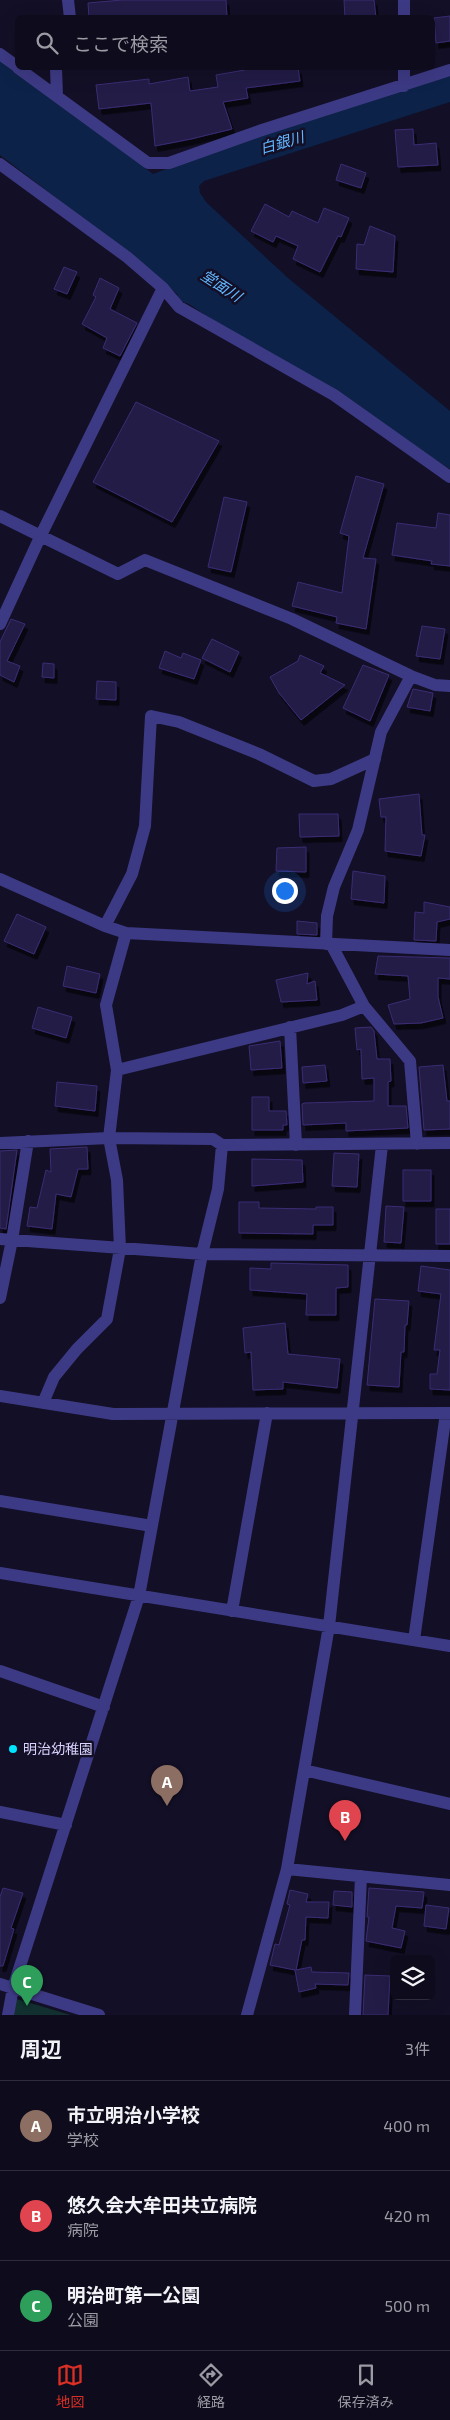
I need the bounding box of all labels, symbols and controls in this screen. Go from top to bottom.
search box [15,15,435,70]
icon: search [33,29,61,57]
text: ここで検索 [73,32,168,55]
water label: 白銀川 [258,127,308,157]
water label: 堂面川 [198,265,247,306]
your location [272,878,298,904]
place label: 明治幼稚園 [23,1740,93,1757]
marker: 明治幼稚園 [7,1743,19,1755]
pin: A [151,1765,183,1806]
pin: B [329,1800,361,1841]
map controls [390,1955,435,2000]
button: layers [390,1955,435,2000]
pin: C [11,1965,43,2006]
text: 周辺 [20,2036,62,2061]
text: 3件 [405,2039,430,2058]
text: 市立明治小学校 [67,2103,200,2126]
text: A [31,2116,41,2135]
text: 400 m [383,2116,430,2135]
text: 学校 [67,2130,99,2149]
text: 悠久会大牟田共立病院 [67,2193,257,2216]
text: B [31,2206,41,2225]
text: 420 m [384,2206,430,2225]
text: 病院 [67,2220,99,2239]
text: 明治町第一公園 [67,2283,200,2306]
text: C [31,2296,41,2315]
text: 500 m [385,2296,430,2315]
text: 公園 [67,2310,99,2329]
tab: 地図 [56,2361,84,2411]
tab: 経路 [197,2361,225,2411]
tab: 保存済み [338,2361,394,2411]

